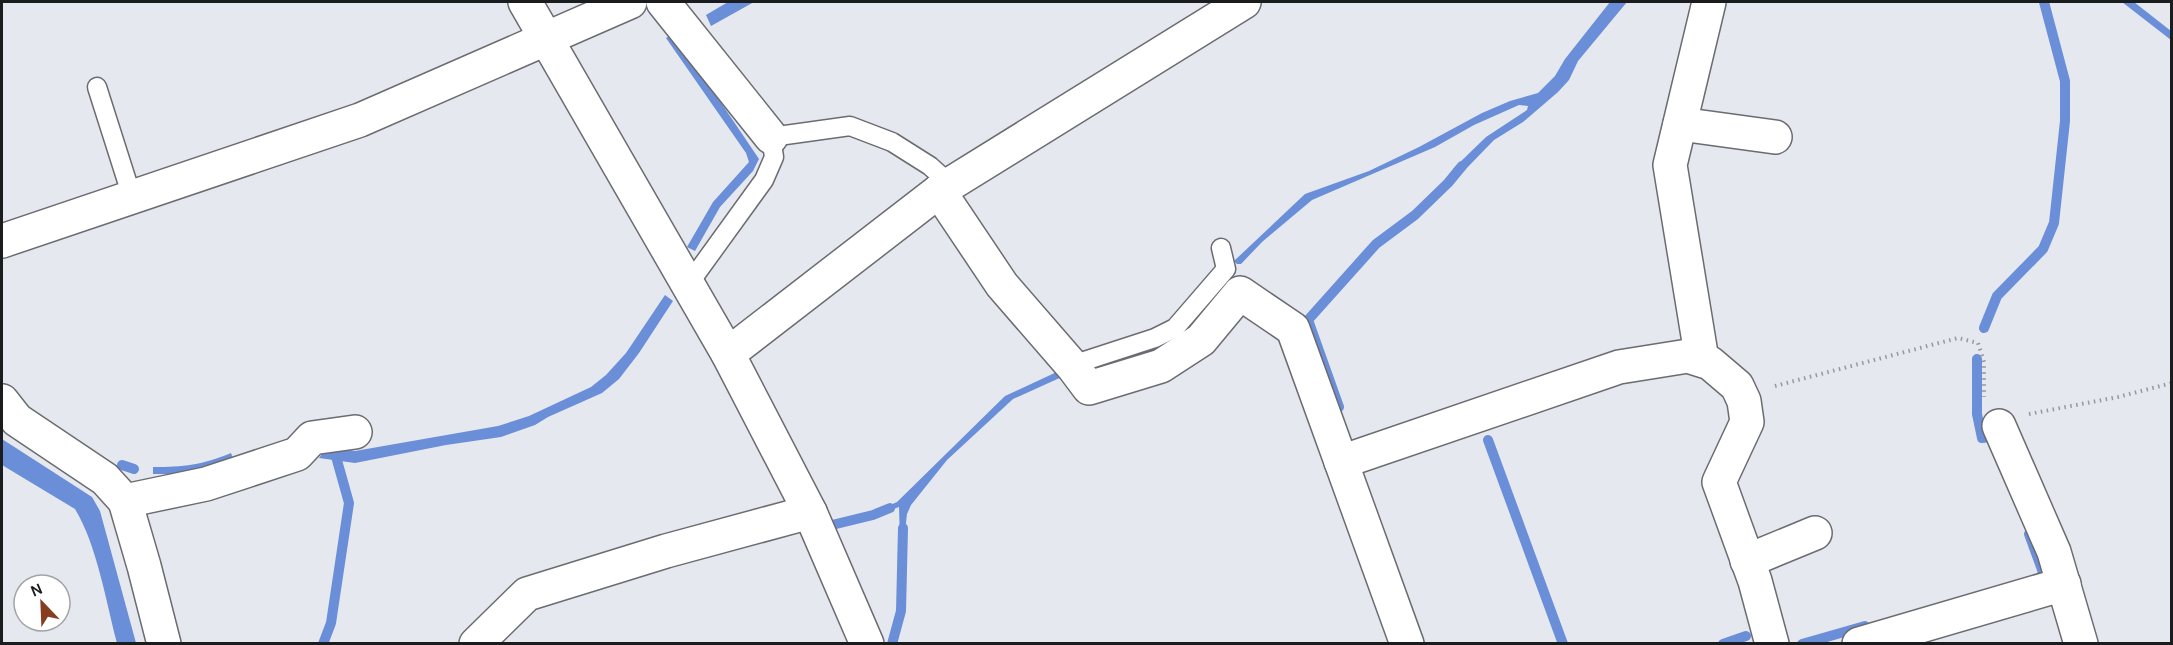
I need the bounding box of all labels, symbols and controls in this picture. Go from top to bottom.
north arrow [12,573,72,633]
text: N [27,579,45,601]

